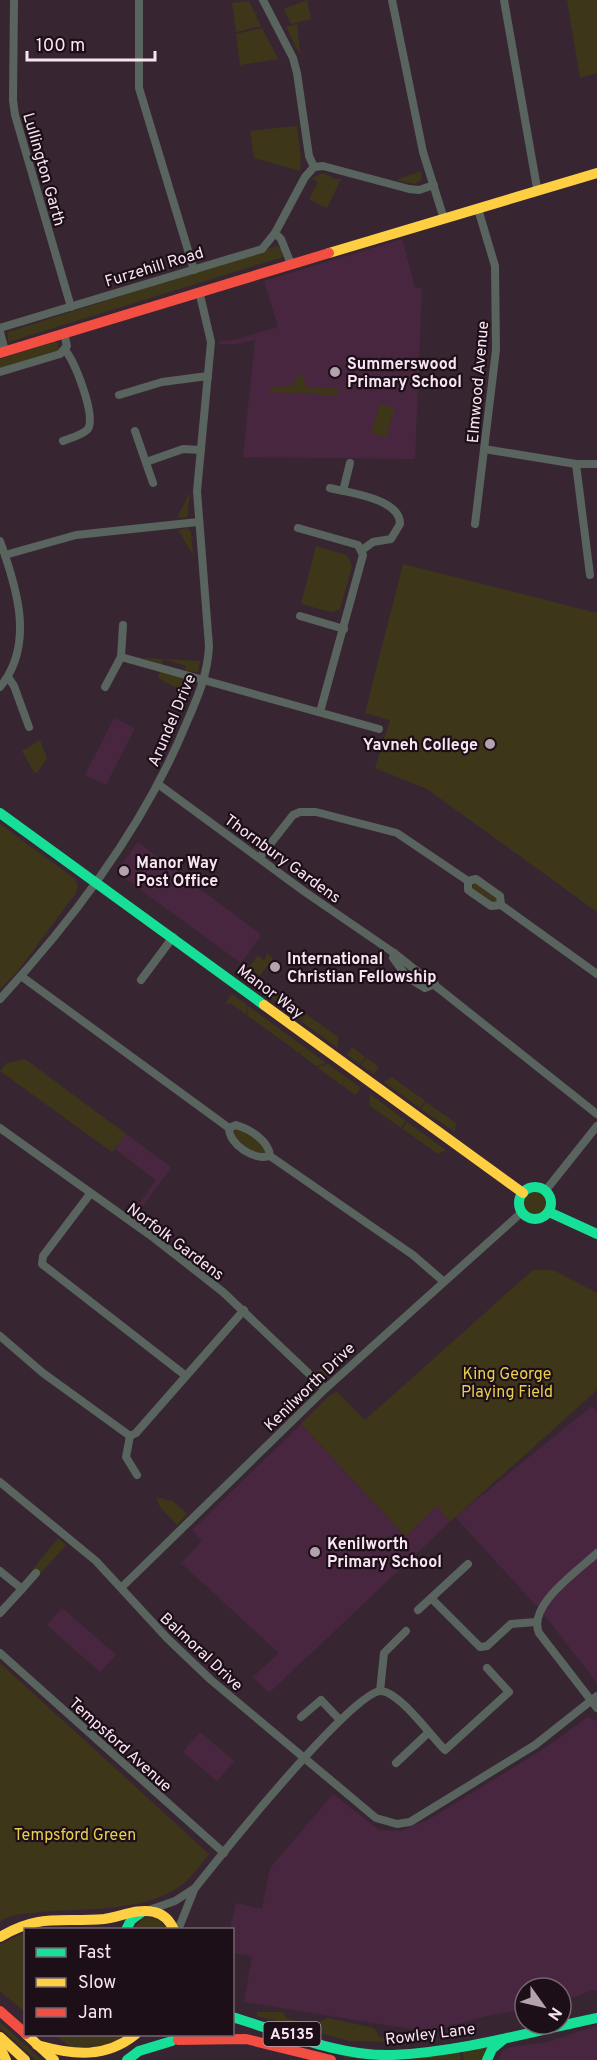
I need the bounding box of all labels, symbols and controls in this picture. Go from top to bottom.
scale bar [27,24,154,62]
text: 100 m [36,35,85,58]
street label: Lullington Garth [17,111,69,229]
street label: Furzehill Road [103,243,206,292]
street label: Elmwood Avenue [464,320,494,444]
place label: Summerswood Primary School [347,355,462,393]
marker: Summerswood Primary School [328,365,342,379]
street label: Arundel Drive [144,671,201,770]
place label: Yavneh College [363,736,478,756]
marker: Yavneh College [483,737,497,751]
street label: Thornbury Gardens [220,811,344,909]
place label: Manor Way Post Office [136,854,218,892]
marker: Manor Way Post Office [117,864,131,878]
place label: International Christian Fellowship [287,950,437,988]
marker: International Christian Fellowship [268,960,282,974]
street label: Manor Way [232,961,307,1024]
street label: Norfolk Gardens [122,1200,227,1286]
street label: Kenilworth Drive [261,1339,360,1436]
park label: King George Playing Field [461,1365,553,1403]
place label: Kenilworth Primary School [327,1535,442,1573]
marker: Kenilworth Primary School [308,1545,322,1559]
street label: Balmoral Drive [155,1609,246,1696]
street label: Tempsford Avenue [64,1694,175,1797]
park label: Tempsford Green [14,1826,136,1846]
legend [24,1928,234,2036]
text: Fast [78,1942,111,1965]
text: Slow [78,1972,116,1995]
north arrow [513,1976,573,2036]
text: Jam [78,2002,113,2025]
text: N [542,2003,565,2024]
street label: Rowley Lane [384,2020,476,2050]
road number: A5135 [264,2022,320,2046]

